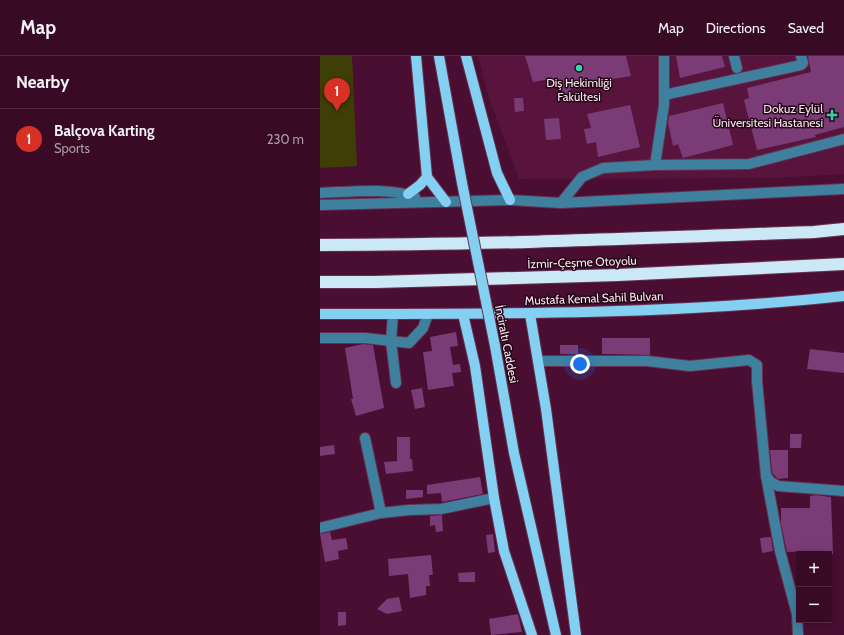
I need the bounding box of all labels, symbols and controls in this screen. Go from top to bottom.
text: Map [20,16,56,39]
text: Map [658,19,684,37]
text: Directions [706,19,766,37]
text: Saved [788,19,824,37]
marker: Diş Hekimliği Fakültesi [574,63,584,73]
text: Nearby [16,72,69,92]
place label: Diş Hekimliği Fakültesi [546,75,612,104]
pin: 1 [324,78,350,111]
place label: Dokuz Eylül Üniversitesi Hastanesi [712,101,823,130]
marker: Dokuz Eylül Üniversitesi Hastanesi [826,109,838,121]
text: Balçova Karting [54,122,154,140]
text: 1 [27,131,31,147]
text: 230 m [267,131,304,147]
text: Sports [54,140,90,156]
street label: İzmir-Çeşme Otoyolu [527,253,637,271]
street label: Mustafa Kemal Sahil Bulvarı [524,288,664,308]
street label: İnciraltı Caddesi [492,304,522,384]
your location [570,354,590,374]
map controls [796,551,832,623]
button: + [796,551,832,587]
button: − [796,587,832,623]

